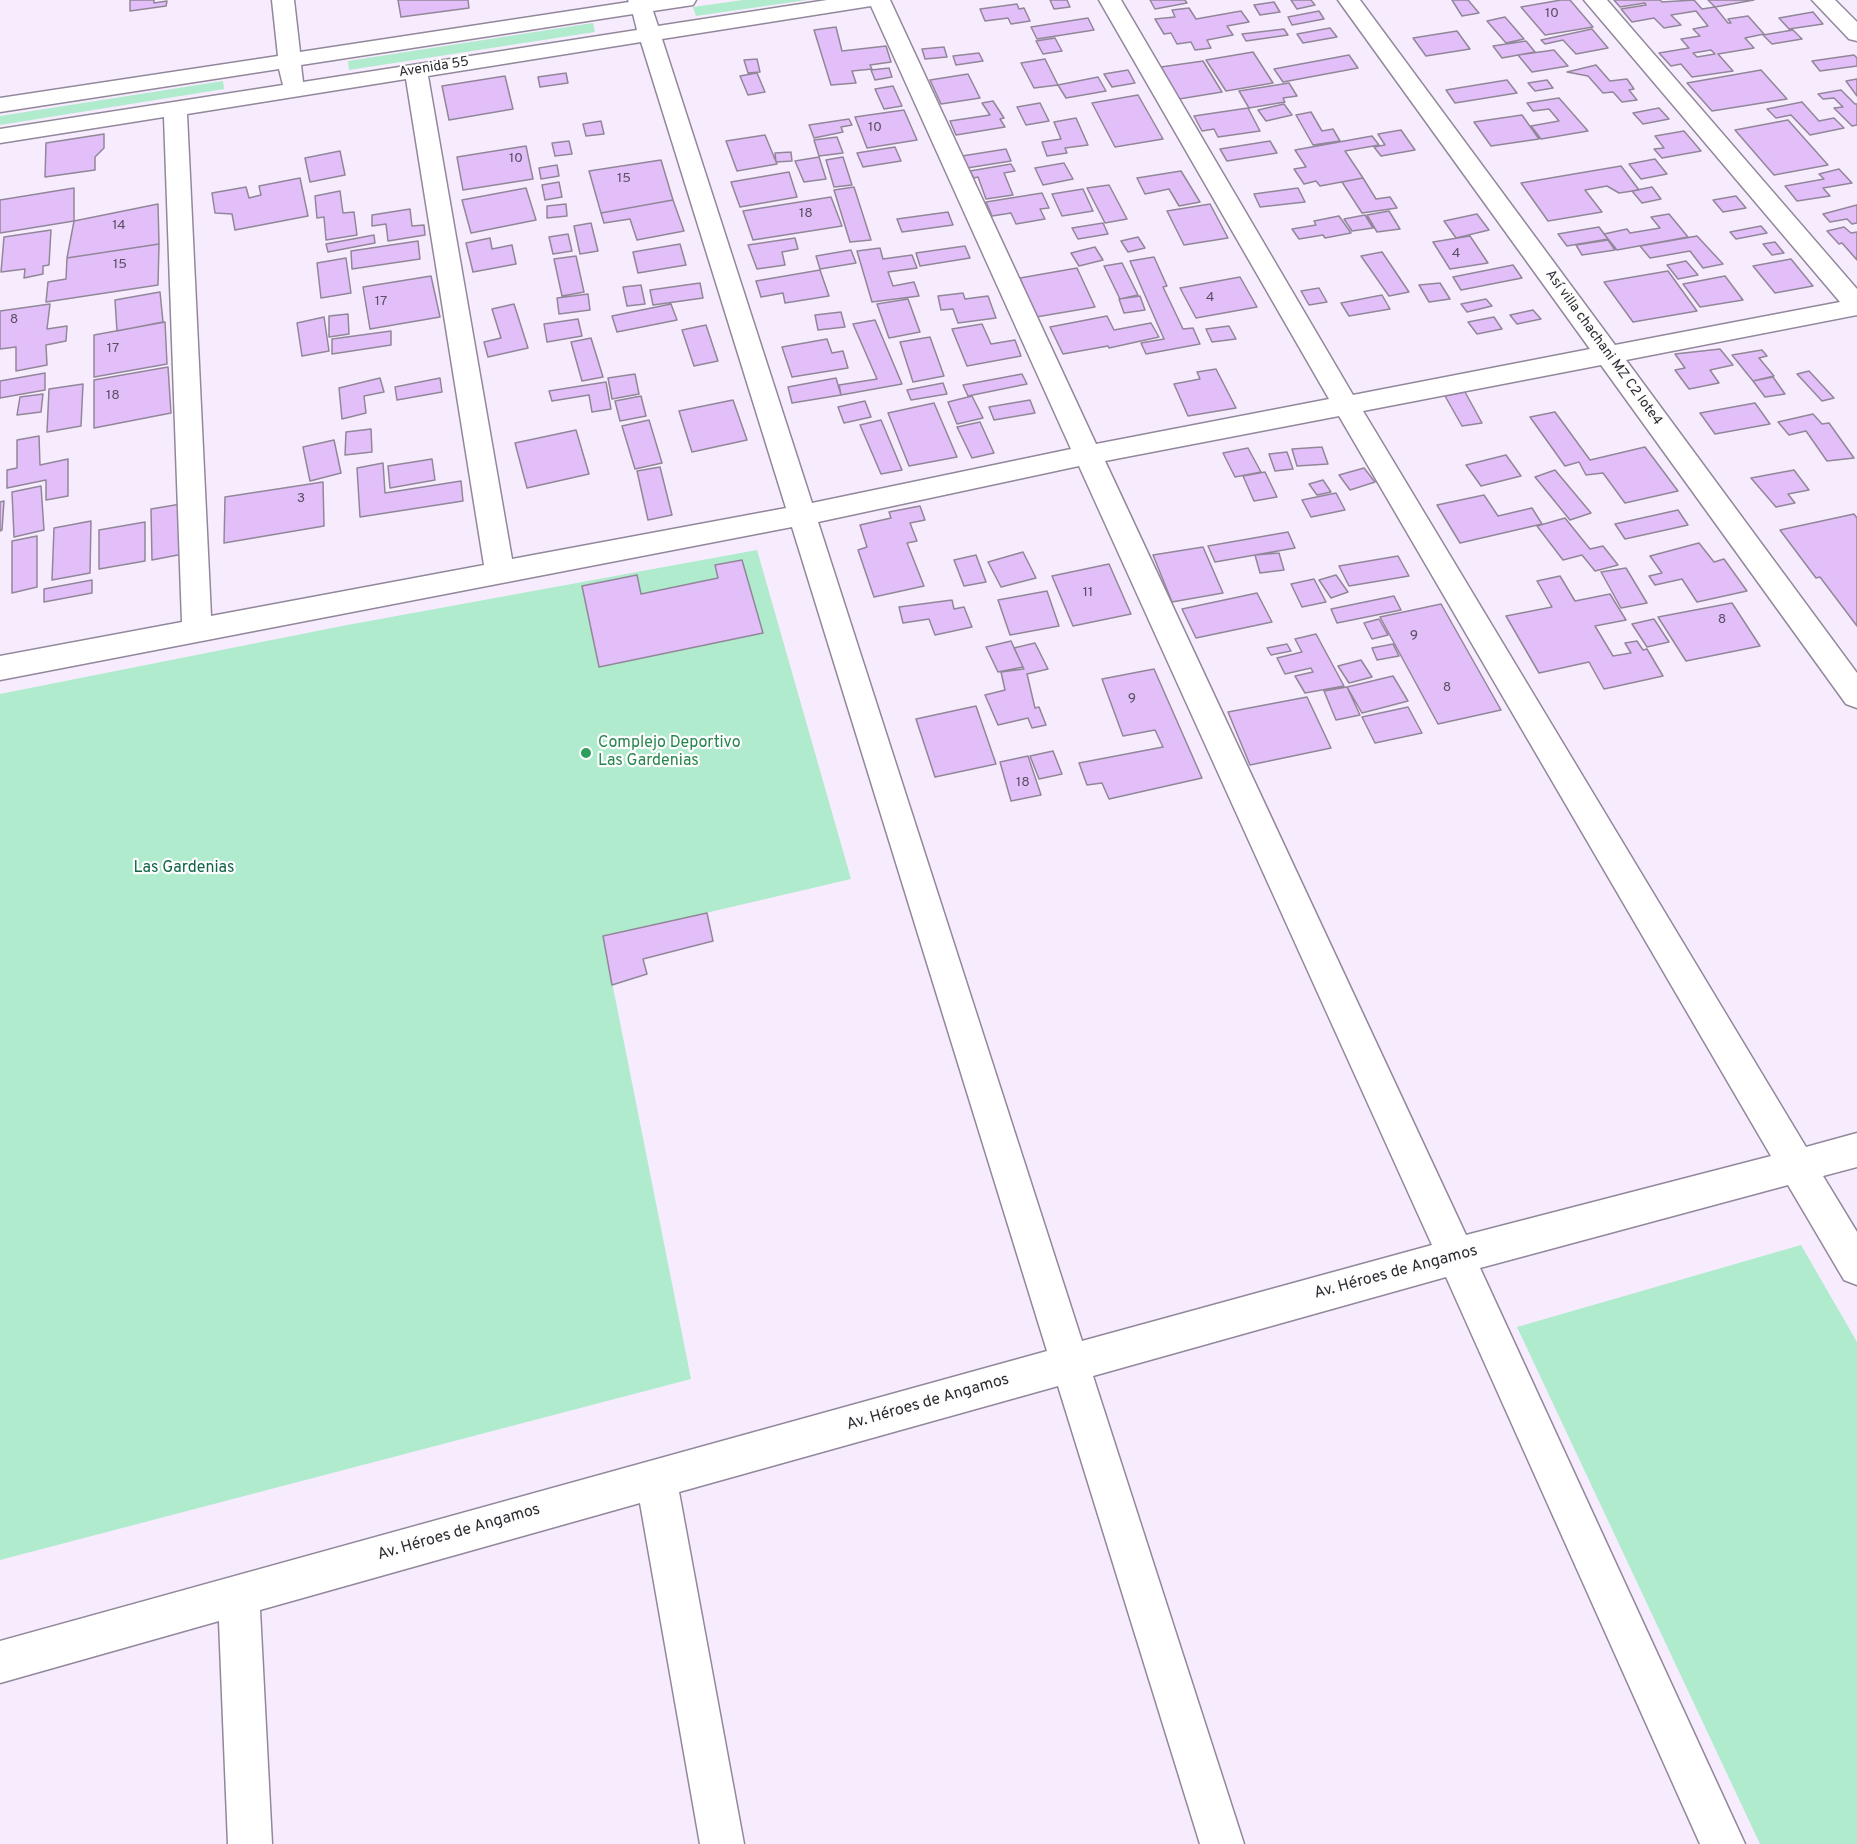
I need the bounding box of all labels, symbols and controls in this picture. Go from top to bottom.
house number: 10 [1545,6,1559,22]
street label: Avenida 55 [398,54,470,82]
house number: 10 [868,120,882,136]
house number: 10 [509,151,523,167]
house number: 15 [617,171,631,187]
house number: 18 [799,206,813,222]
house number: 14 [112,218,126,234]
house number: 4 [1452,246,1460,262]
house number: 15 [113,257,127,273]
street label: Así villa chachani MZ C2 lote4 [1541,267,1665,429]
house number: 4 [1206,290,1214,306]
house number: 17 [375,294,387,310]
house number: 8 [10,312,18,328]
house number: 17 [107,341,119,357]
house number: 18 [106,388,120,404]
house number: 3 [297,491,305,507]
house number: 11 [1083,585,1093,601]
house number: 8 [1718,612,1726,628]
house number: 9 [1410,628,1418,644]
house number: 8 [1443,680,1451,696]
house number: 9 [1128,691,1136,707]
place label: Complejo Deportivo Las Gardenias [598,734,741,772]
marker: Complejo Deportivo Las Gardenias [579,746,593,760]
house number: 18 [1016,775,1030,791]
park label: Las Gardenias [134,859,234,879]
street label: Av. Héroes de Angamos [1312,1242,1480,1304]
street label: Av. Héroes de Angamos [844,1371,1012,1435]
street label: Av. Héroes de Angamos [375,1501,543,1565]

